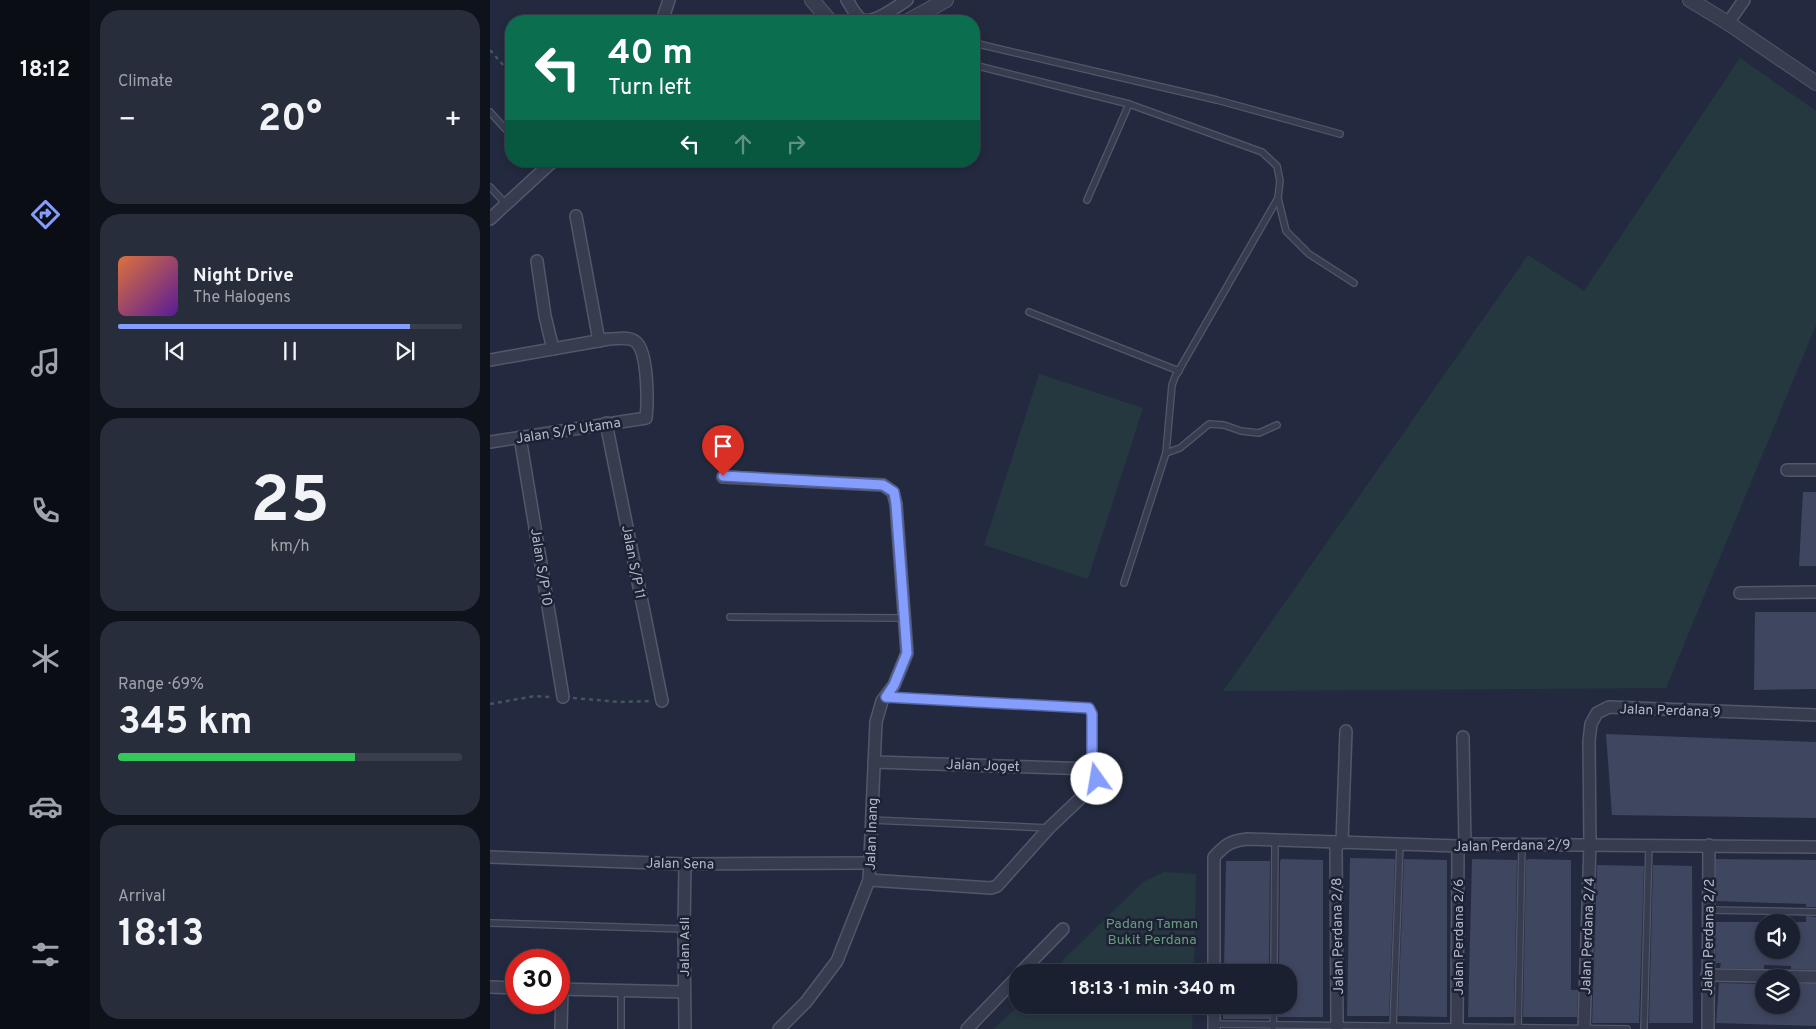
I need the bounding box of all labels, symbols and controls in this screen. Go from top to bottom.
text: 40 m [608,32,693,76]
icon: left [525,35,590,100]
text: 18:12 [20,57,70,84]
text: Climate [118,72,173,92]
text: Turn left [608,75,691,102]
text: 20° [258,96,322,145]
text: − [118,103,136,139]
text: + [444,103,462,139]
icon: left [676,130,704,158]
icon: ahead [729,130,757,158]
icon: right [782,130,810,158]
icon: directions [28,197,63,232]
text: Night Drive [193,264,294,288]
text: The Halogens [193,288,291,308]
icon: previous [161,337,189,365]
icon: pause [276,337,304,365]
icon: next [391,337,419,365]
icon: music [28,345,63,380]
street label: Jalan S/P Utama [515,415,622,448]
pin [702,425,744,476]
icon: arrive [709,432,737,460]
text: 25 [250,463,330,545]
icon: phone [28,493,63,528]
street label: Jalan S/P 11 [617,524,648,601]
street label: Jalan S/P 10 [526,527,555,607]
text: km/h [271,537,309,557]
icon: climate [28,641,63,676]
text: Range · 69% [118,675,204,695]
text: 345 km [118,699,253,748]
street label: Jalan Perdana 9 [1619,701,1721,722]
position arrow [1070,752,1122,804]
street label: Jalan Joget [946,757,1020,776]
icon: car [28,789,63,824]
street label: Jalan Inang [863,797,882,871]
street label: Jalan Perdana 2/9 [1453,837,1571,856]
street label: Jalan Sena [646,855,714,874]
street label: Jalan Perdana 2/8 [1329,877,1348,995]
street label: Jalan Perdana 2/4 [1578,877,1599,995]
street label: Jalan Perdana 2/2 [1700,878,1719,996]
street label: Jalan Perdana 2/6 [1451,879,1468,995]
text: Arrival [118,887,166,907]
text: 18:13 [118,911,204,960]
map controls [1755,914,1800,1014]
button: sound [1755,914,1800,959]
park label: Padang Taman Bukit Perdana [1106,916,1198,949]
street label: Jalan Asli [677,917,694,977]
icon: filters [28,937,63,972]
speed limit sign: 30 [505,949,570,1014]
button: layers [1755,969,1800,1014]
text: 18:13 · 1 min · 340 m [1070,977,1236,1001]

